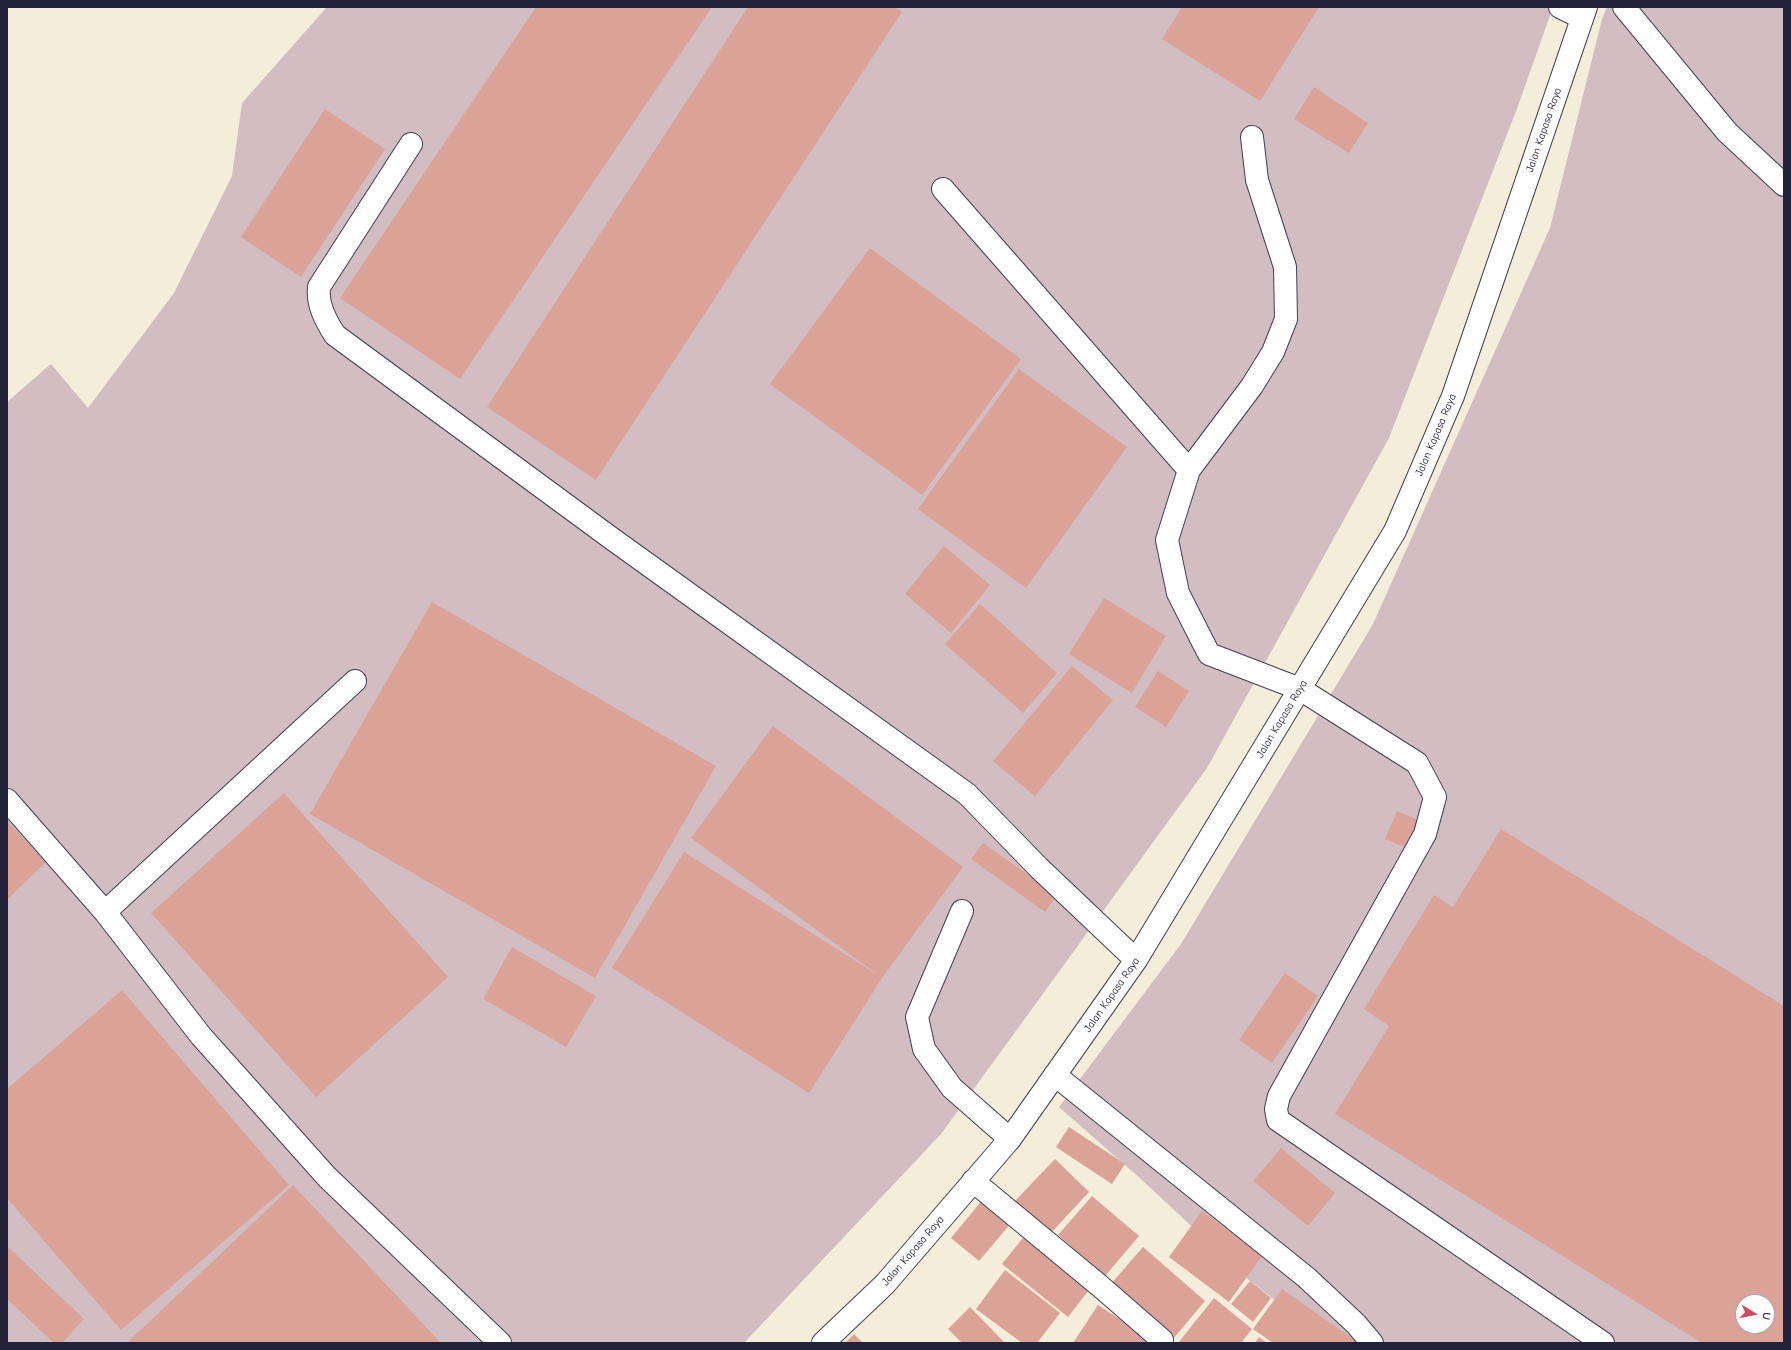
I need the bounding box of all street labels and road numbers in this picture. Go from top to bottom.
street label: Jalan Kapasa Raya [1523,86,1565,174]
street label: Jalan Kapasa Raya [1413,392,1459,478]
street label: Jalan Kapasa Raya [1254,678,1310,760]
street label: Jalan Kapasa Raya [1081,955,1143,1035]
street label: Jalan Kapasa Raya [879,1213,947,1289]

